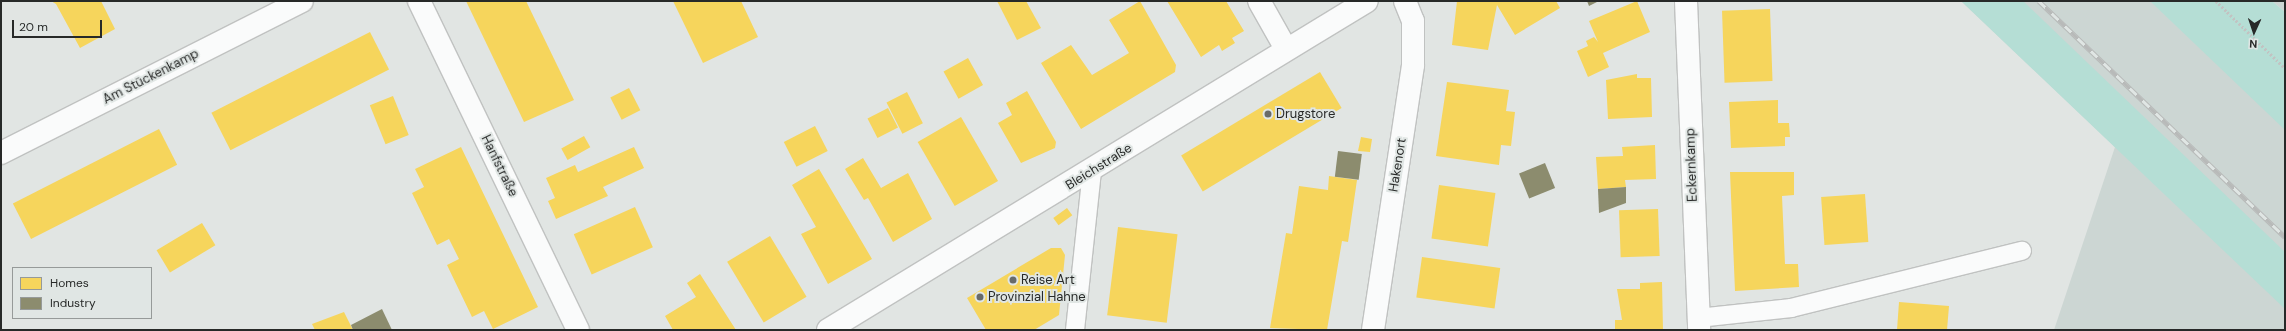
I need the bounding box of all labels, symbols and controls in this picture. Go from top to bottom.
scale bar [14,12,104,38]
north arrow [2234,12,2274,52]
text: 20 m [19,19,48,35]
text: N [2249,37,2258,51]
street label: Am Stückenkamp [100,46,202,108]
place label: Drugstore [1276,106,1335,122]
marker: Drugstore [1263,109,1273,119]
street label: Eckernkamp [1683,128,1701,202]
street label: Hanfstraße [477,133,521,199]
street label: Hakenort [1386,137,1410,193]
street label: Bleichstraße [1063,140,1135,194]
legend [12,267,152,319]
place label: Reise Art [1021,272,1075,288]
text: Homes [50,275,89,291]
marker: Reise Art [1008,275,1018,285]
place label: Provinzial Hahne [988,289,1086,305]
marker: Provinzial Hahne [975,292,985,302]
text: Industry [50,295,96,311]

